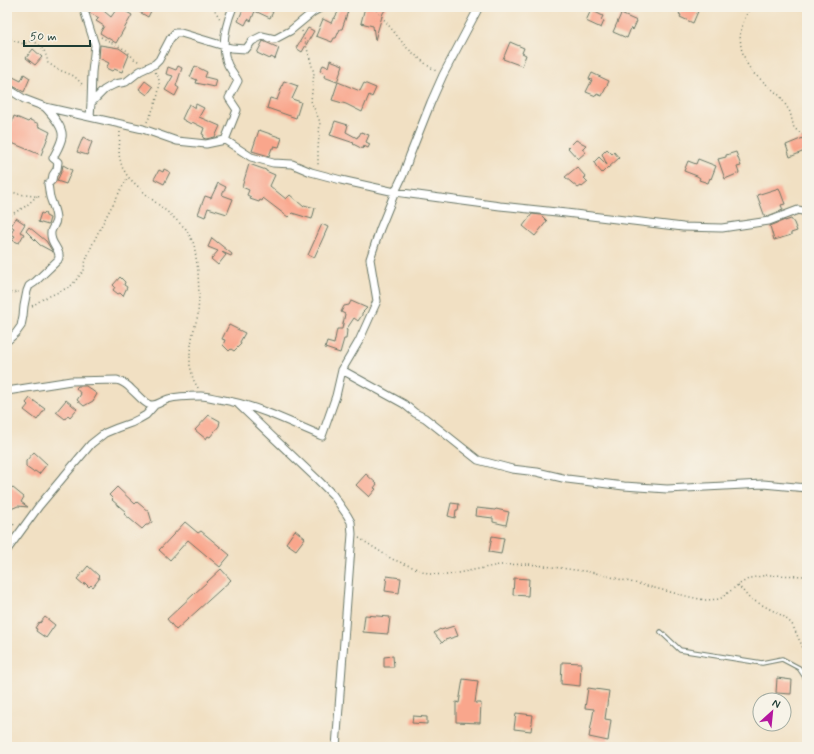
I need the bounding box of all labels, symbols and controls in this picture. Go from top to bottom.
scale bar [24,22,90,48]
text: 50 m [30,29,57,45]
north arrow [752,692,792,732]
text: N [770,696,783,712]

